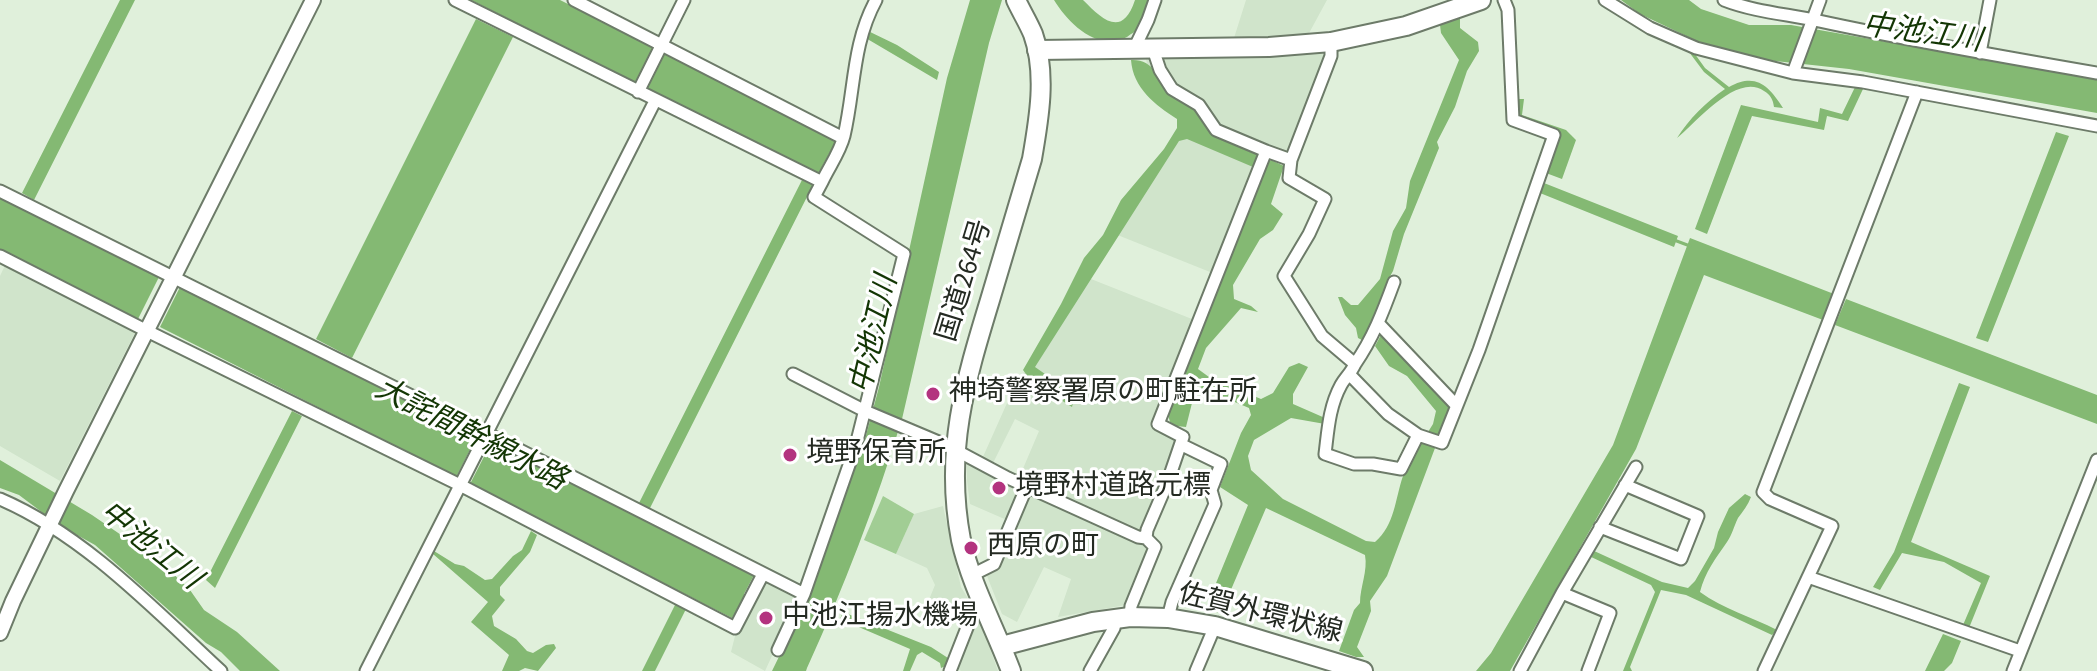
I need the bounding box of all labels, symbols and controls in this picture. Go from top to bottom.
water label: 中池江川 [1860,9,1984,61]
street label: 国道264号 [932,216,1000,346]
water label: 中池江川 [845,272,907,398]
water label: 大詫間幹線水路 [368,372,572,500]
place label: 神埼警察署原の町駐在所 [949,377,1257,411]
marker: 神埼警察署原の町駐在所 [924,385,942,403]
place label: 境野保育所 [806,438,946,472]
marker: 境野保育所 [781,446,799,464]
place label: 境野村道路元標 [1015,471,1211,505]
marker: 境野村道路元標 [990,479,1008,497]
water label: 中池江川 [91,495,207,599]
place label: 西原の町 [987,531,1099,565]
marker: 西原の町 [962,539,980,557]
street label: 佐賀外環状線 [1174,578,1346,652]
place label: 中池江揚水機場 [782,601,978,635]
marker: 中池江揚水機場 [757,609,775,627]

